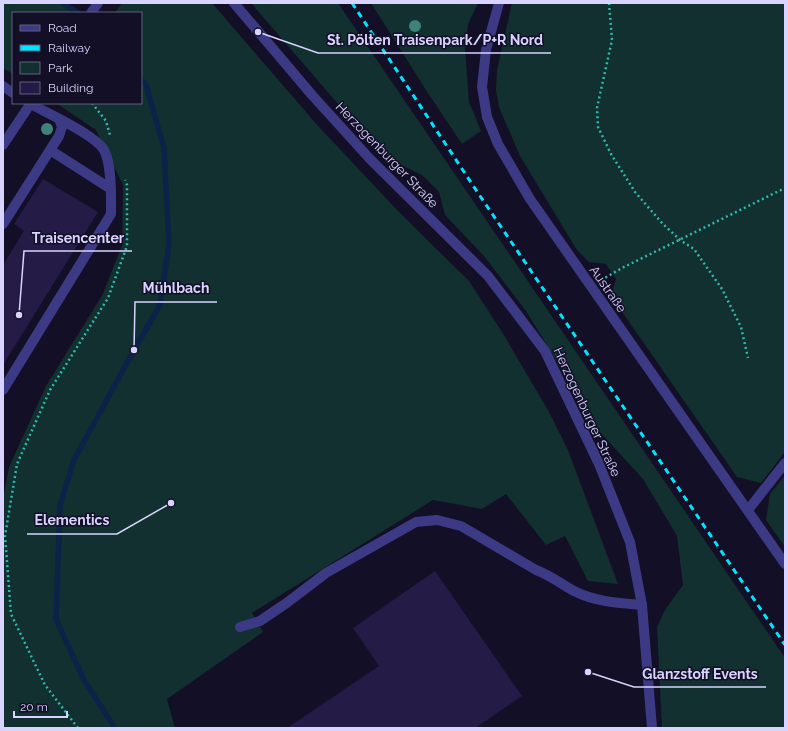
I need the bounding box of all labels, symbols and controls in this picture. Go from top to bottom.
legend [12,12,142,104]
text: Road [48,21,77,35]
callout: St. Pölten Traisenpark/P+R Nord [318,27,551,53]
text: St. Pölten Traisenpark/P+R Nord [327,32,543,48]
text: Railway [48,41,91,55]
text: Park [48,61,73,75]
text: Building [48,81,94,95]
street label: Herzogenburger Straße [333,99,442,211]
callout: Traisencenter [24,225,132,251]
text: Traisencenter [32,230,125,246]
street label: Austraße [587,263,630,315]
callout: Mühlbach [135,276,217,302]
text: Mühlbach [143,280,209,296]
street label: Herzogenburger Straße [550,345,624,479]
callout: Elementics [27,508,117,534]
text: Elementics [35,512,109,528]
callout: Glanzstoff Events [634,661,766,687]
text: Glanzstoff Events [642,666,758,682]
scale bar [14,693,67,719]
text: 20 m [20,700,48,714]

